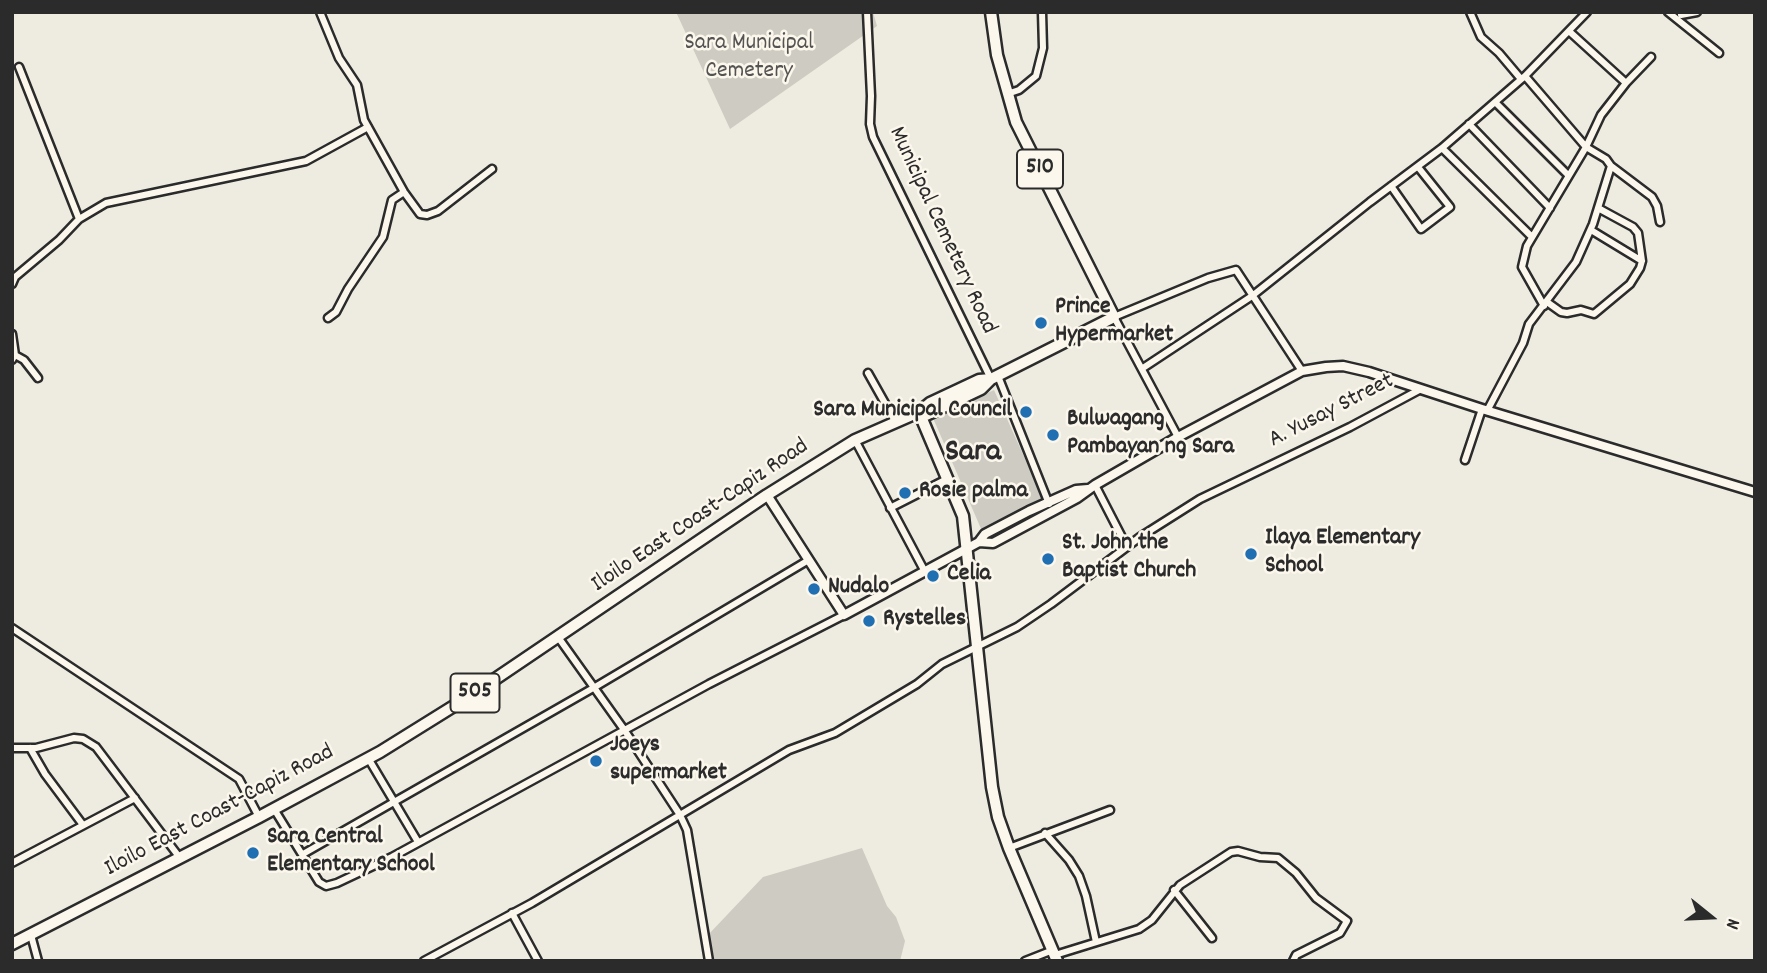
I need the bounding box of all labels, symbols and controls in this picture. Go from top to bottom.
park label: Sara Municipal Cemetery [684,31,814,87]
street label: Municipal Cemetery Road [880,123,1002,339]
road number: 510 [1017,150,1063,188]
place label: Prince Hypermarket [1055,295,1173,351]
marker: Prince Hypermarket [1033,315,1049,331]
street label: A. Yusay Street [1265,368,1399,456]
place label: Sara Municipal Council [813,398,1012,426]
marker: Sara Municipal Council [1018,404,1034,420]
place label: Bulwagang Pambayan ng Sara [1067,407,1234,463]
marker: Bulwagang Pambayan ng Sara [1045,427,1061,443]
street label: Iloilo East Coast-Capiz Road [587,434,815,600]
district label: Sara [945,436,1001,474]
place label: Rosie palma [919,479,1028,507]
marker: Rosie palma [897,485,913,501]
place label: Ilaya Elementary School [1265,526,1420,582]
place label: St. John the Baptist Church [1062,531,1196,587]
marker: Ilaya Elementary School [1243,546,1259,562]
marker: St. John the Baptist Church [1040,551,1056,567]
place label: Celia [947,562,991,590]
marker: Celia [925,568,941,584]
place label: Nudalo [828,575,889,603]
marker: Nudalo [806,581,822,597]
place label: Rystelles [883,607,966,635]
marker: Rystelles [861,613,877,629]
road number: 505 [450,674,500,712]
place label: Joeys supermarket [610,733,727,789]
street label: Iloilo East Coast-Capiz Road [100,739,340,885]
marker: Joeys supermarket [588,753,604,769]
place label: Sara Central Elementary School [267,825,435,881]
marker: Sara Central Elementary School [245,845,261,861]
north arrow [1676,882,1746,952]
text: N [1717,915,1746,932]

